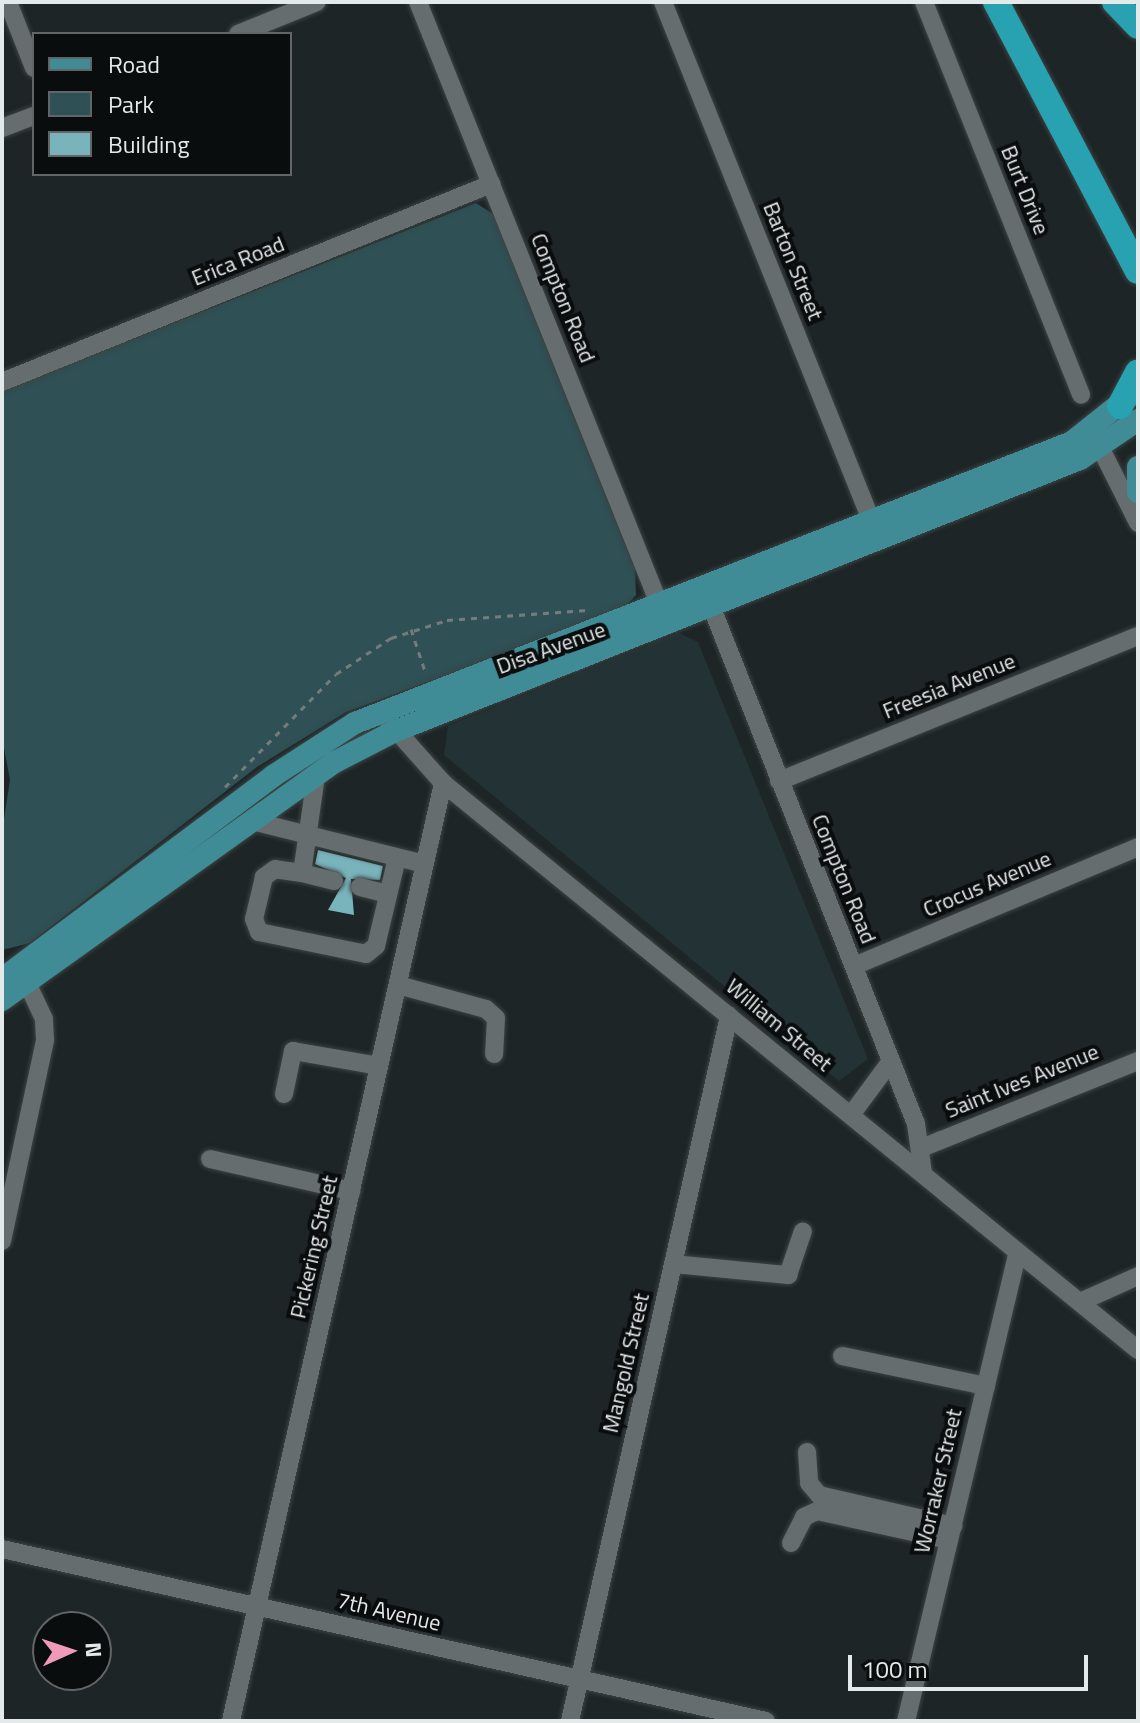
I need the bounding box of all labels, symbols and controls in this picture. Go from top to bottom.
legend [32,32,292,176]
text: Road [108,46,160,82]
text: Park [108,86,154,122]
text: Building [108,126,190,162]
street label: Burt Drive [995,142,1055,238]
street label: Barton Street [757,198,829,324]
street label: Erica Road [188,230,288,292]
street label: Compton Road [525,230,601,366]
street label: Disa Avenue [493,616,609,680]
street label: Freesia Avenue [879,647,1019,725]
street label: Compton Road [806,811,882,947]
street label: Crocus Avenue [919,845,1055,923]
street label: William Street [721,973,837,1077]
street label: Saint Ives Avenue [942,1038,1102,1124]
street label: Pickering Street [285,1173,343,1321]
street label: Mangold Street [597,1291,655,1435]
street label: Worraker Street [909,1406,967,1556]
street label: 7th Avenue [335,1587,443,1637]
north arrow [32,1611,112,1691]
scale bar [852,1639,1092,1689]
text: N [77,1641,111,1658]
text: 100 m [862,1651,928,1687]

